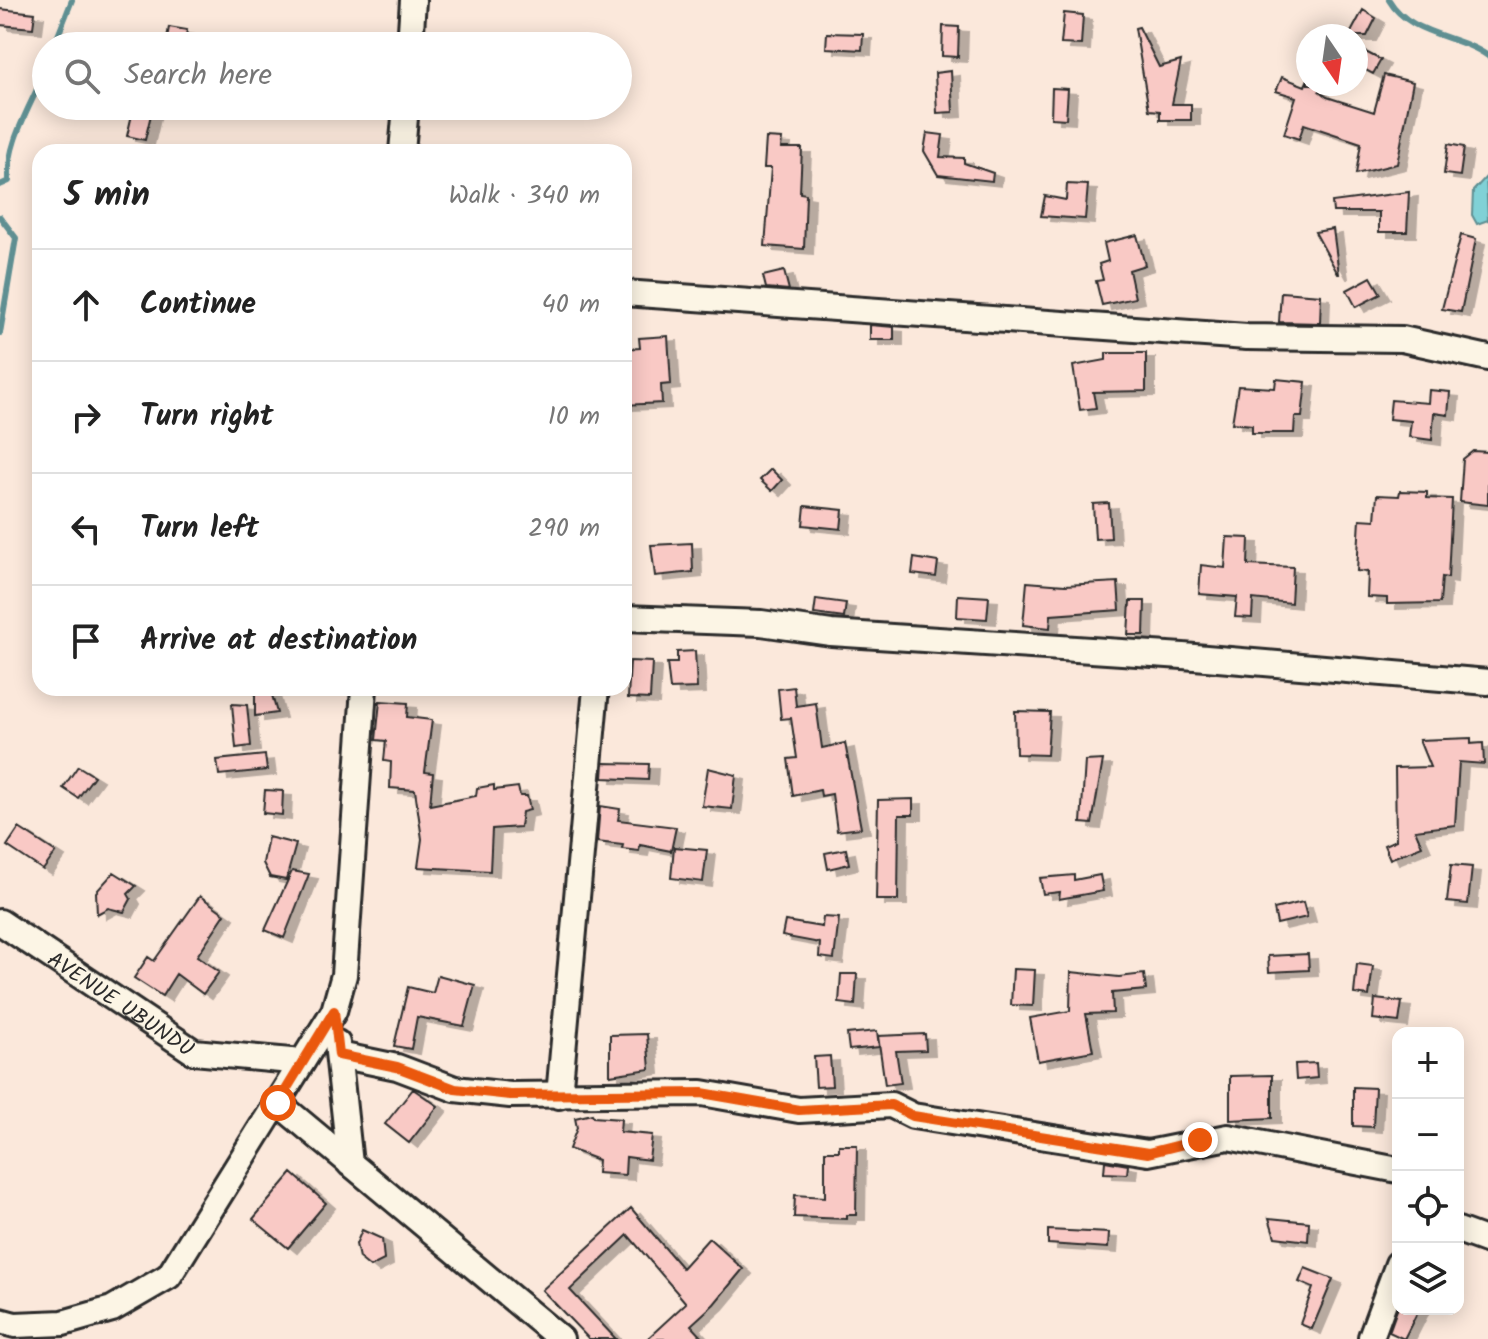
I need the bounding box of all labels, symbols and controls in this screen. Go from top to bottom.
north arrow [1296,24,1368,96]
search box [32,32,632,120]
text: Search here [124,52,272,100]
icon: search [60,54,104,98]
text: 5 min [64,169,150,223]
text: Walk · 340 m [449,175,600,217]
text: Continue [140,281,256,329]
icon: ahead [64,283,108,327]
text: 40 m [542,284,600,326]
text: Turn right [140,393,273,441]
icon: right [64,395,108,439]
text: 10 m [548,396,600,438]
text: Turn left [140,505,259,553]
icon: left [64,507,108,551]
text: 290 m [528,508,600,550]
text: Arrive at destination [140,617,417,665]
icon: arrive [64,619,108,663]
street label: AVENUE UBUNDU [39,943,200,1067]
map controls [1392,1027,1464,1315]
button: + [1392,1027,1464,1099]
route start [260,1085,296,1121]
button: − [1392,1099,1464,1171]
route end [1182,1122,1218,1158]
button: locate [1392,1171,1464,1243]
button: layers [1392,1243,1464,1315]

